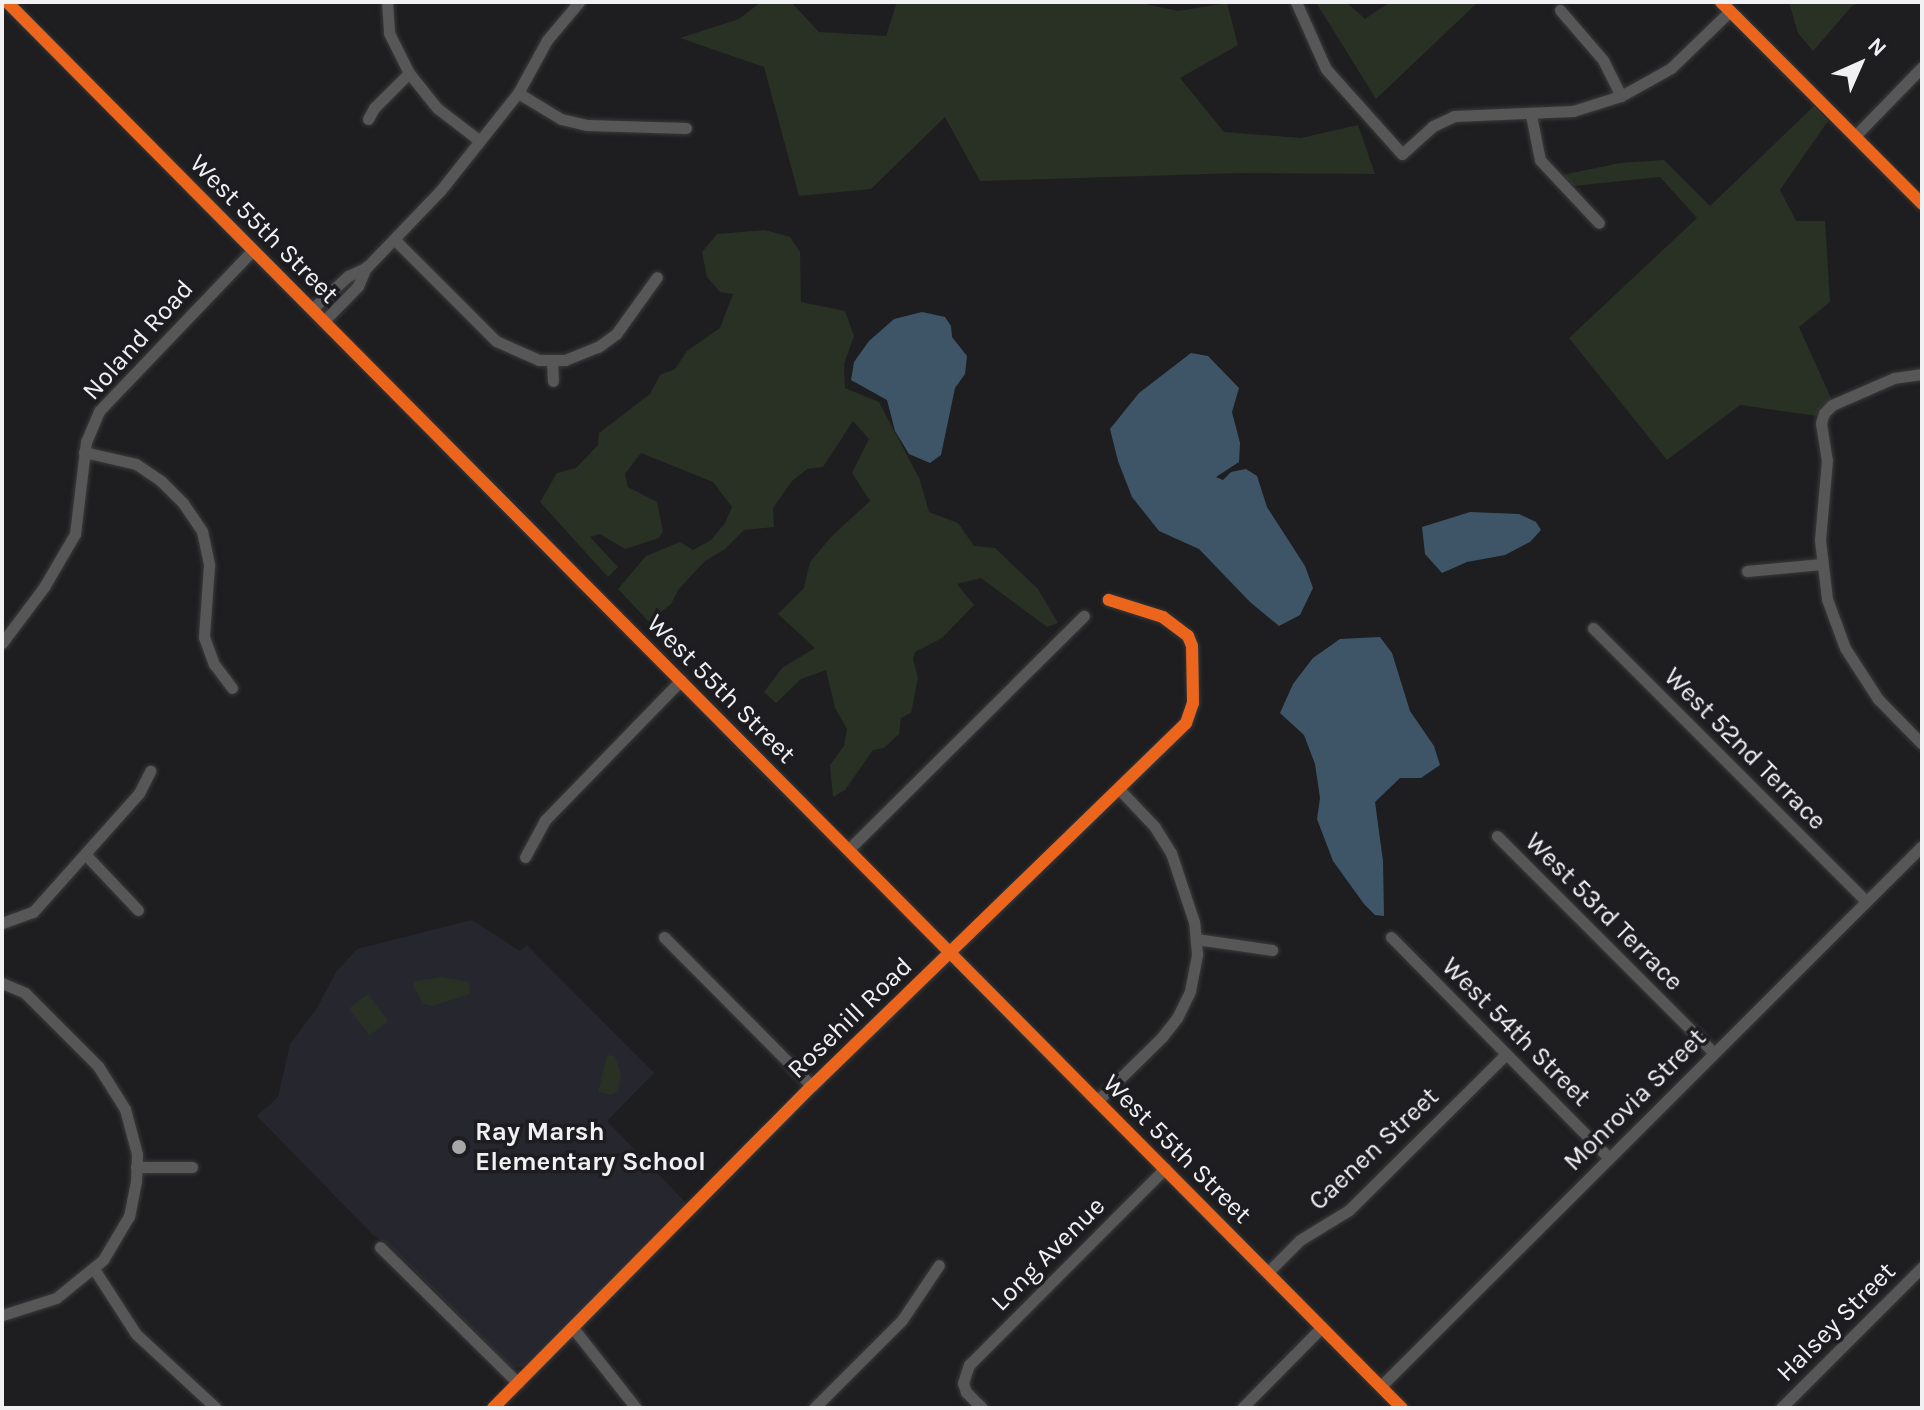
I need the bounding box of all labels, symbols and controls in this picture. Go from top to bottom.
north arrow [1820,24,1900,104]
text: N [1862,32,1892,62]
street label: West 55th Street [183,148,345,310]
street label: Noland Road [76,274,200,406]
street label: West 55th Street [640,608,802,770]
street label: West 52nd Terrace [1657,661,1833,837]
street label: West 53rd Terrace [1518,826,1690,998]
street label: Rosehill Road [781,951,919,1085]
street label: West 54th Street [1435,951,1597,1113]
street label: Monrovia Street [1557,1022,1713,1178]
street label: West 55th Street [1096,1068,1258,1230]
street label: Caenen Street [1303,1081,1445,1217]
place label: Ray Marsh Elementary School [475,1116,706,1178]
marker: Ray Marsh Elementary School [450,1138,468,1156]
street label: Long Avenue [984,1190,1112,1318]
street label: Halsey Street [1770,1256,1902,1388]

